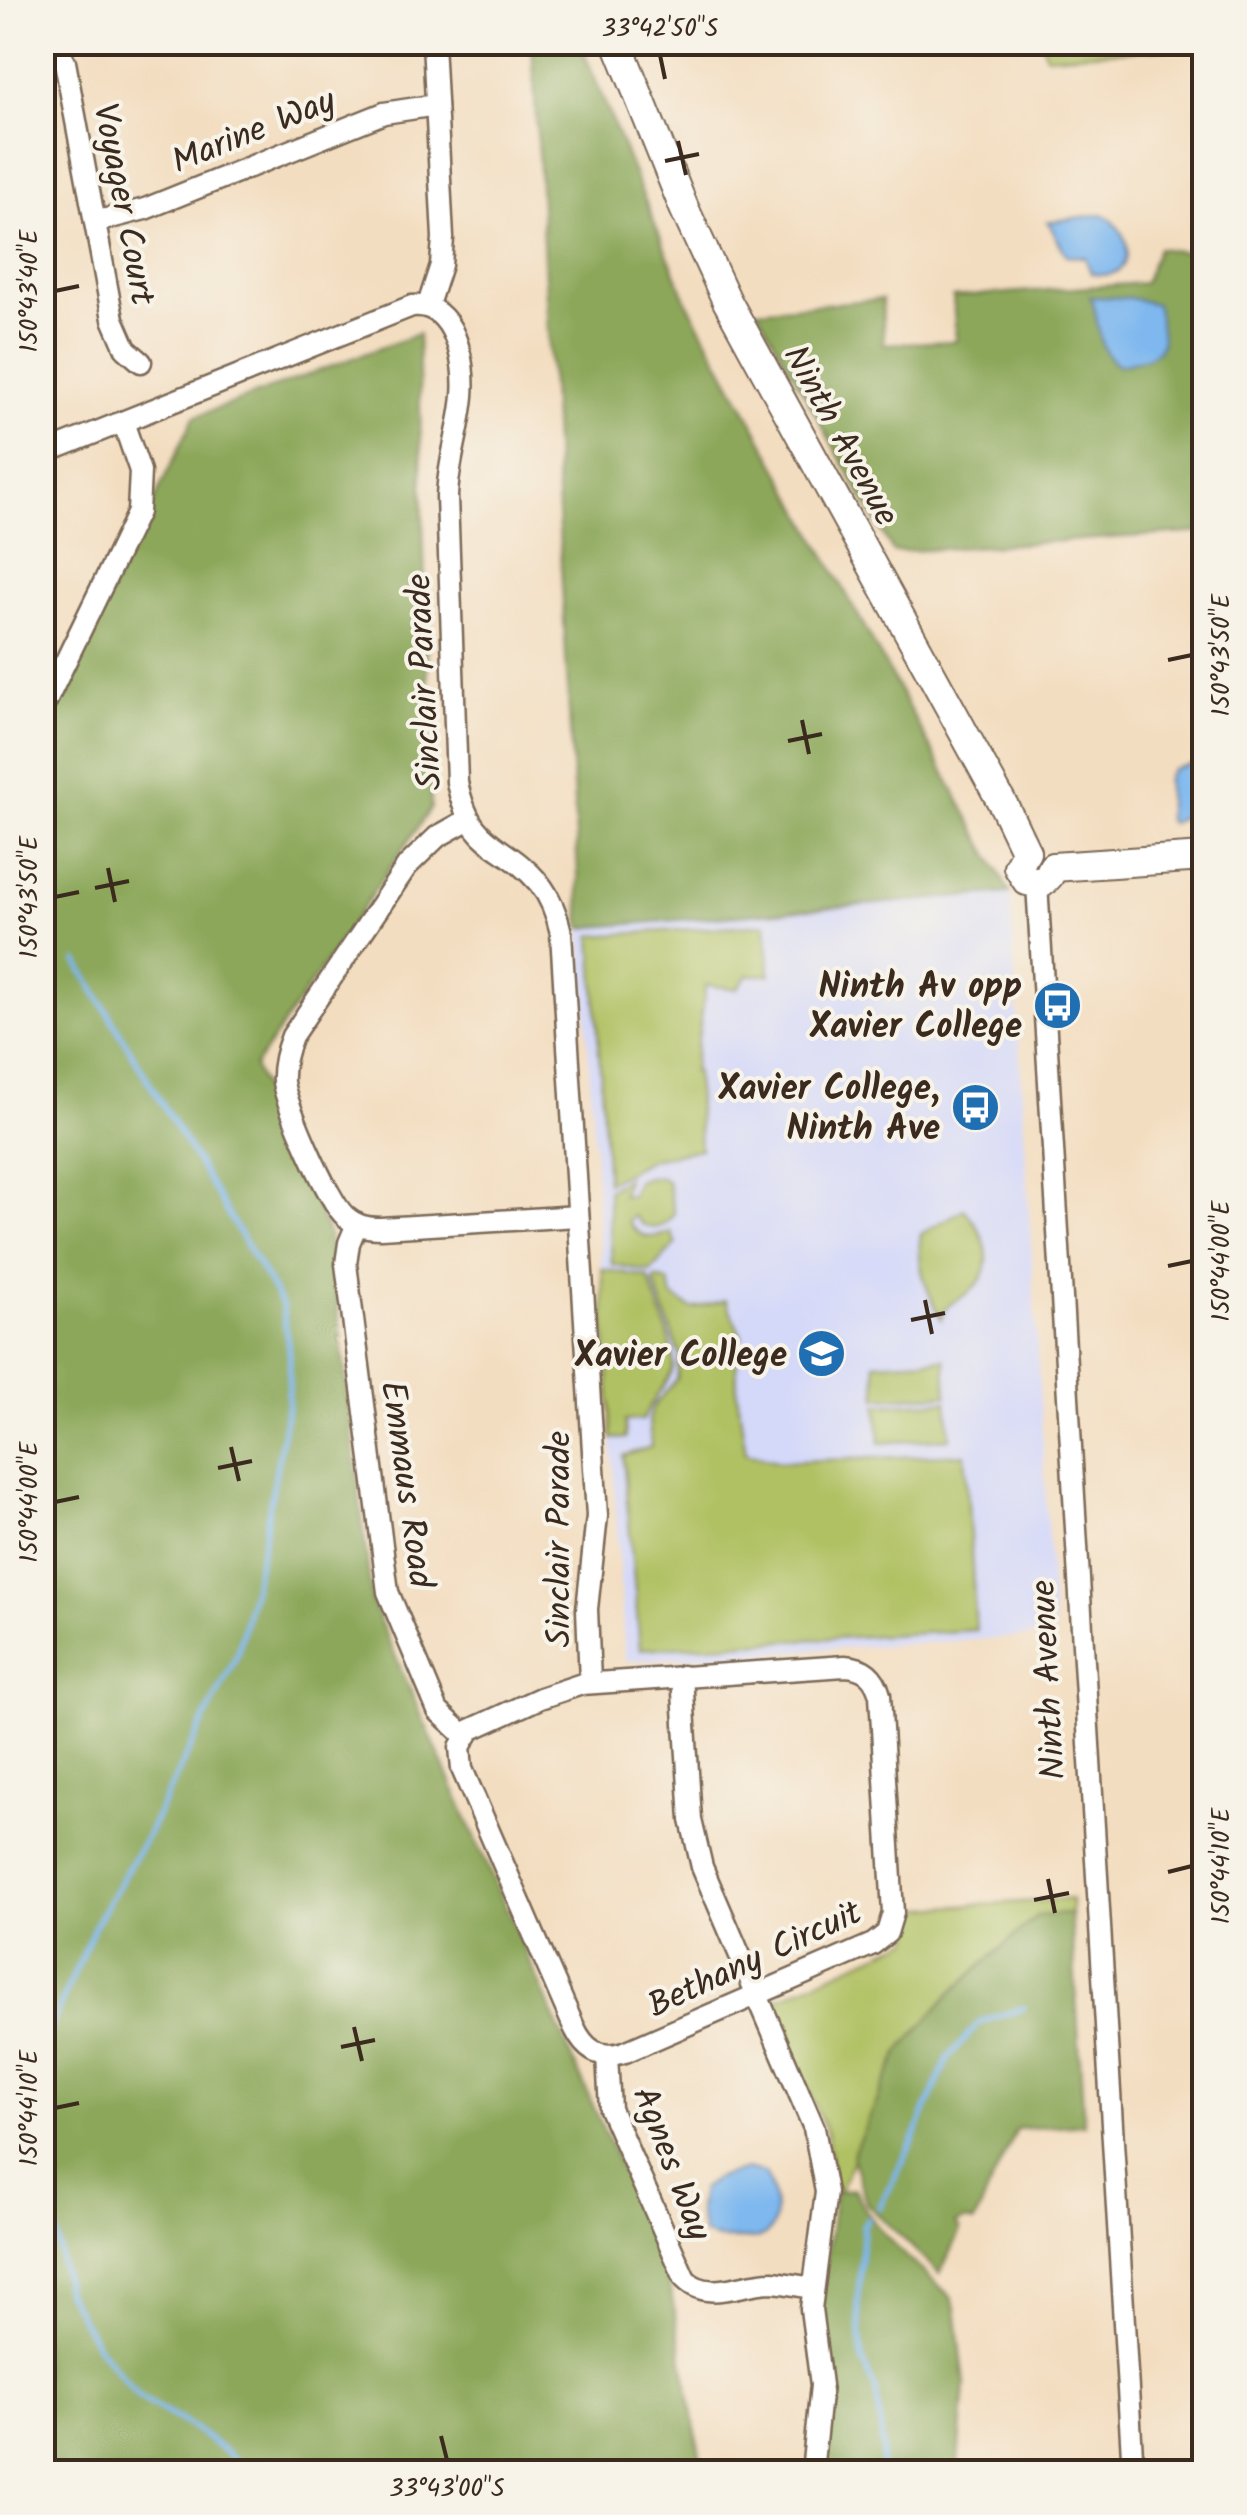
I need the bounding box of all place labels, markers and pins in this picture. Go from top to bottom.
place label: Ninth Av opp Xavier College [808,960,1022,1056]
bus stop icon: Ninth Av opp Xavier College [1031,979,1083,1031]
place label: Xavier College, Ninth Ave [717,1062,940,1158]
bus stop icon: Xavier College, Ninth Ave [949,1081,1001,1133]
school or university icon: Xavier College [796,1328,848,1380]
place label: Xavier College [573,1329,787,1385]

